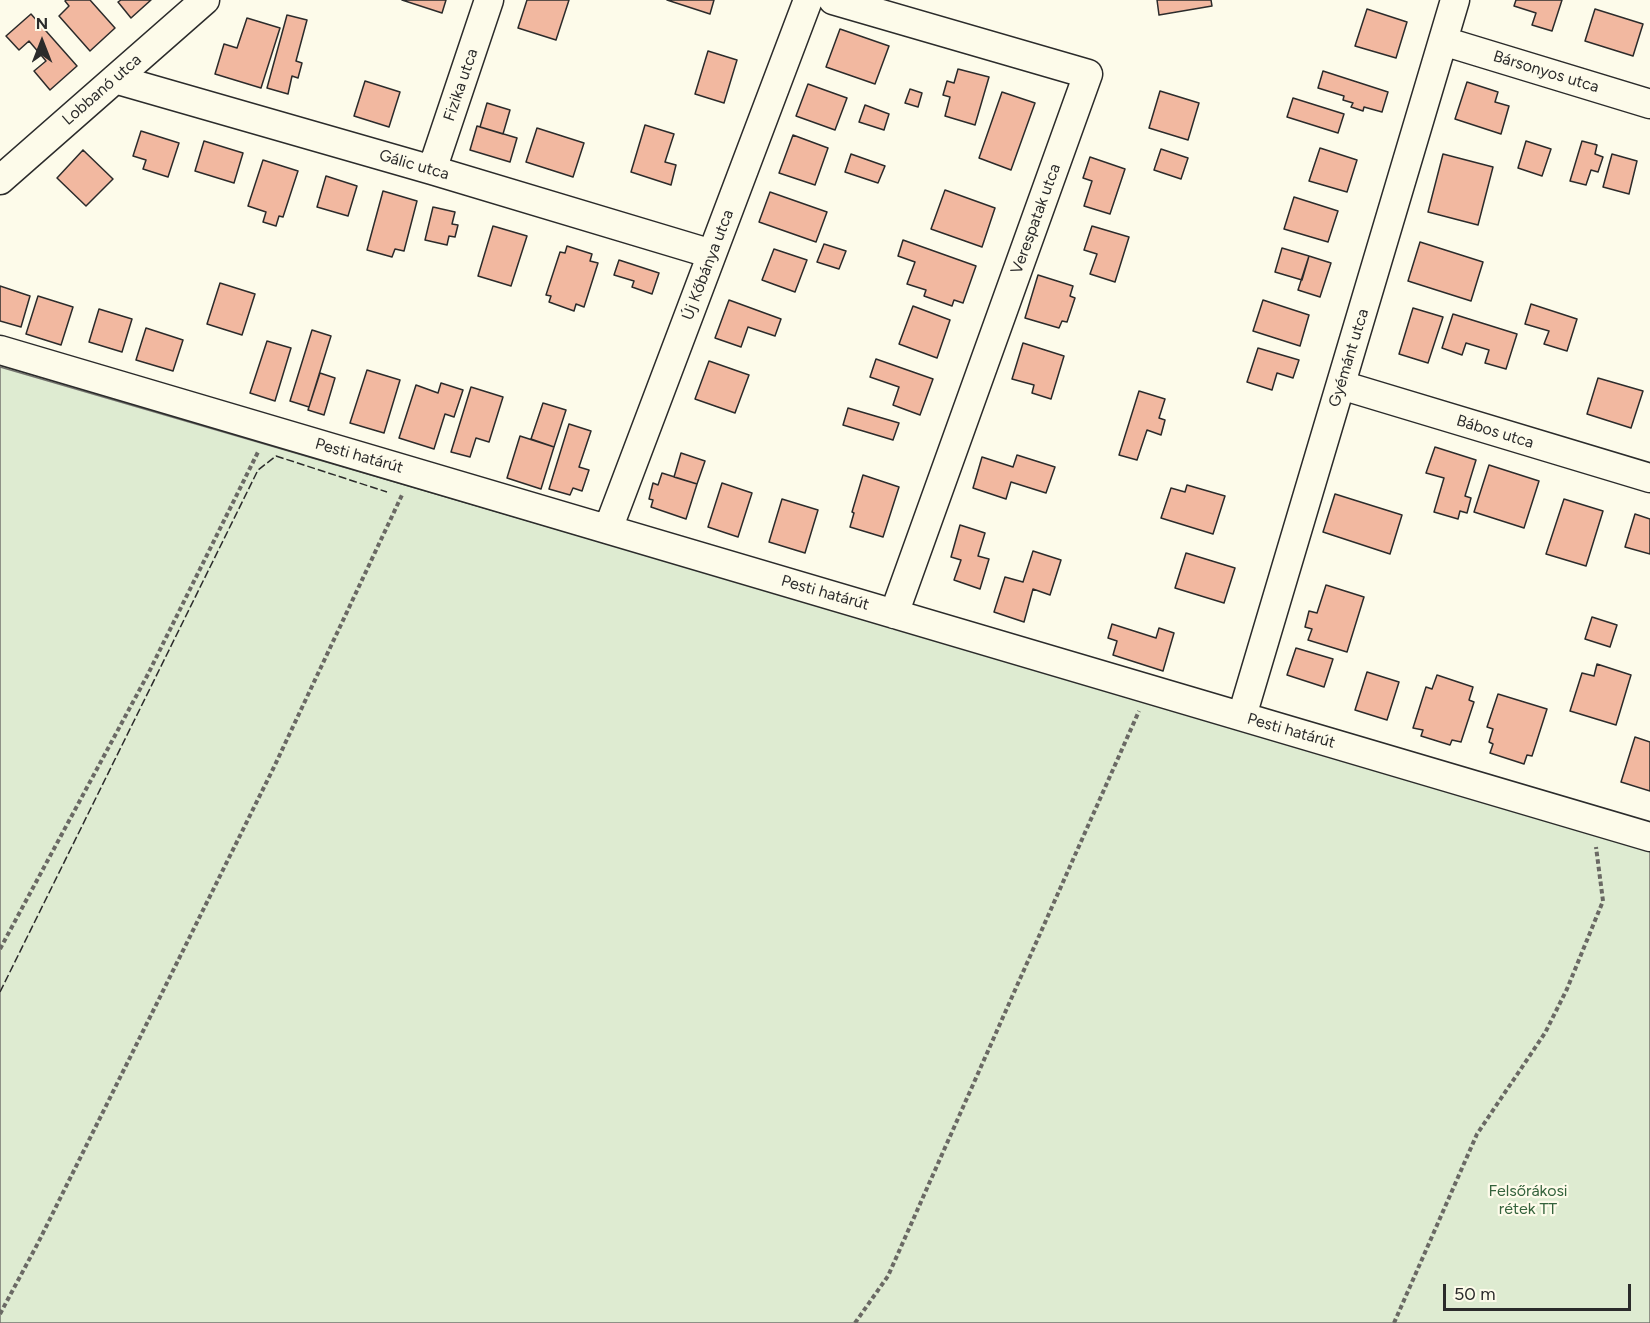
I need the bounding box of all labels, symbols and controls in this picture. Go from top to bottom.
north arrow [12,12,72,72]
text: N [36,14,48,33]
street label: Fizika utca [440,46,482,124]
street label: Bársonyos utca [1491,47,1601,97]
street label: Lobbanó utca [59,50,145,130]
street label: Gálic utca [377,146,451,184]
street label: Verespatak utca [1007,161,1065,277]
street label: Új Kőbánya utca [678,207,738,323]
street label: Gyémánt utca [1325,307,1373,409]
street label: Bábos utca [1454,411,1536,453]
street label: Pesti határút [313,434,405,478]
street label: Pesti határút [779,571,871,615]
street label: Pesti határút [1245,709,1337,753]
park label: Felsőrákosi rétek TT [1488,1181,1568,1219]
scale bar [1446,1272,1634,1310]
text: 50 m [1454,1283,1496,1305]

